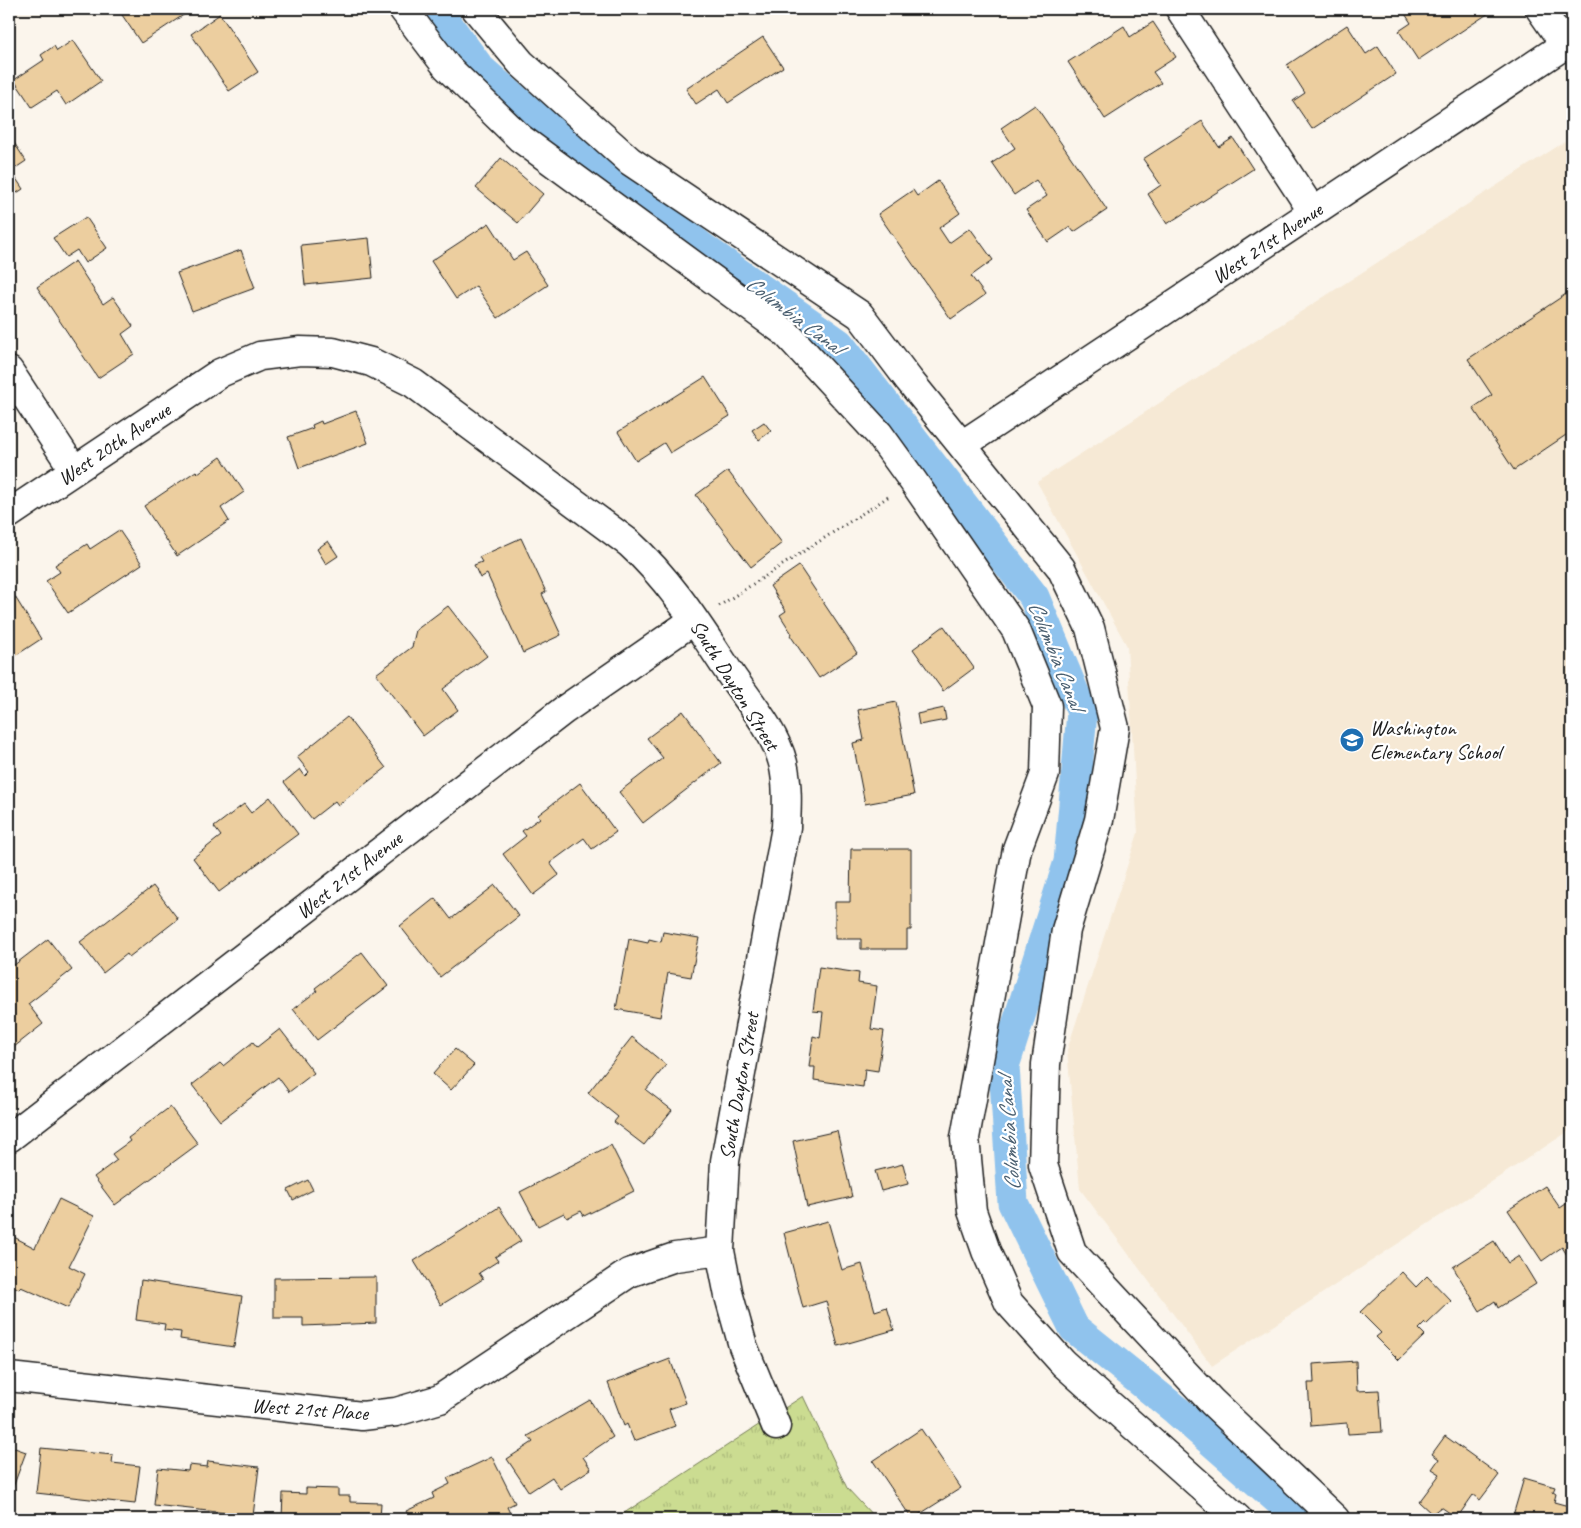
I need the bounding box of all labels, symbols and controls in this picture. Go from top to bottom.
street label: West 21st Avenue [1207,196,1328,290]
water label: Columbia Canal [740,270,854,365]
street label: West 20th Avenue [53,396,176,491]
water label: Columbia Canal [1022,597,1093,720]
street label: South Dayton Street [685,615,787,757]
place label: Washington Elementary School [1370,715,1505,765]
school or university icon: Washington Elementary School [1339,727,1365,753]
street label: West 21st Avenue [291,825,408,925]
street label: South Dayton Street [713,1008,765,1162]
water label: Columbia Canal [991,1069,1027,1192]
street label: West 21st Place [251,1392,370,1426]

